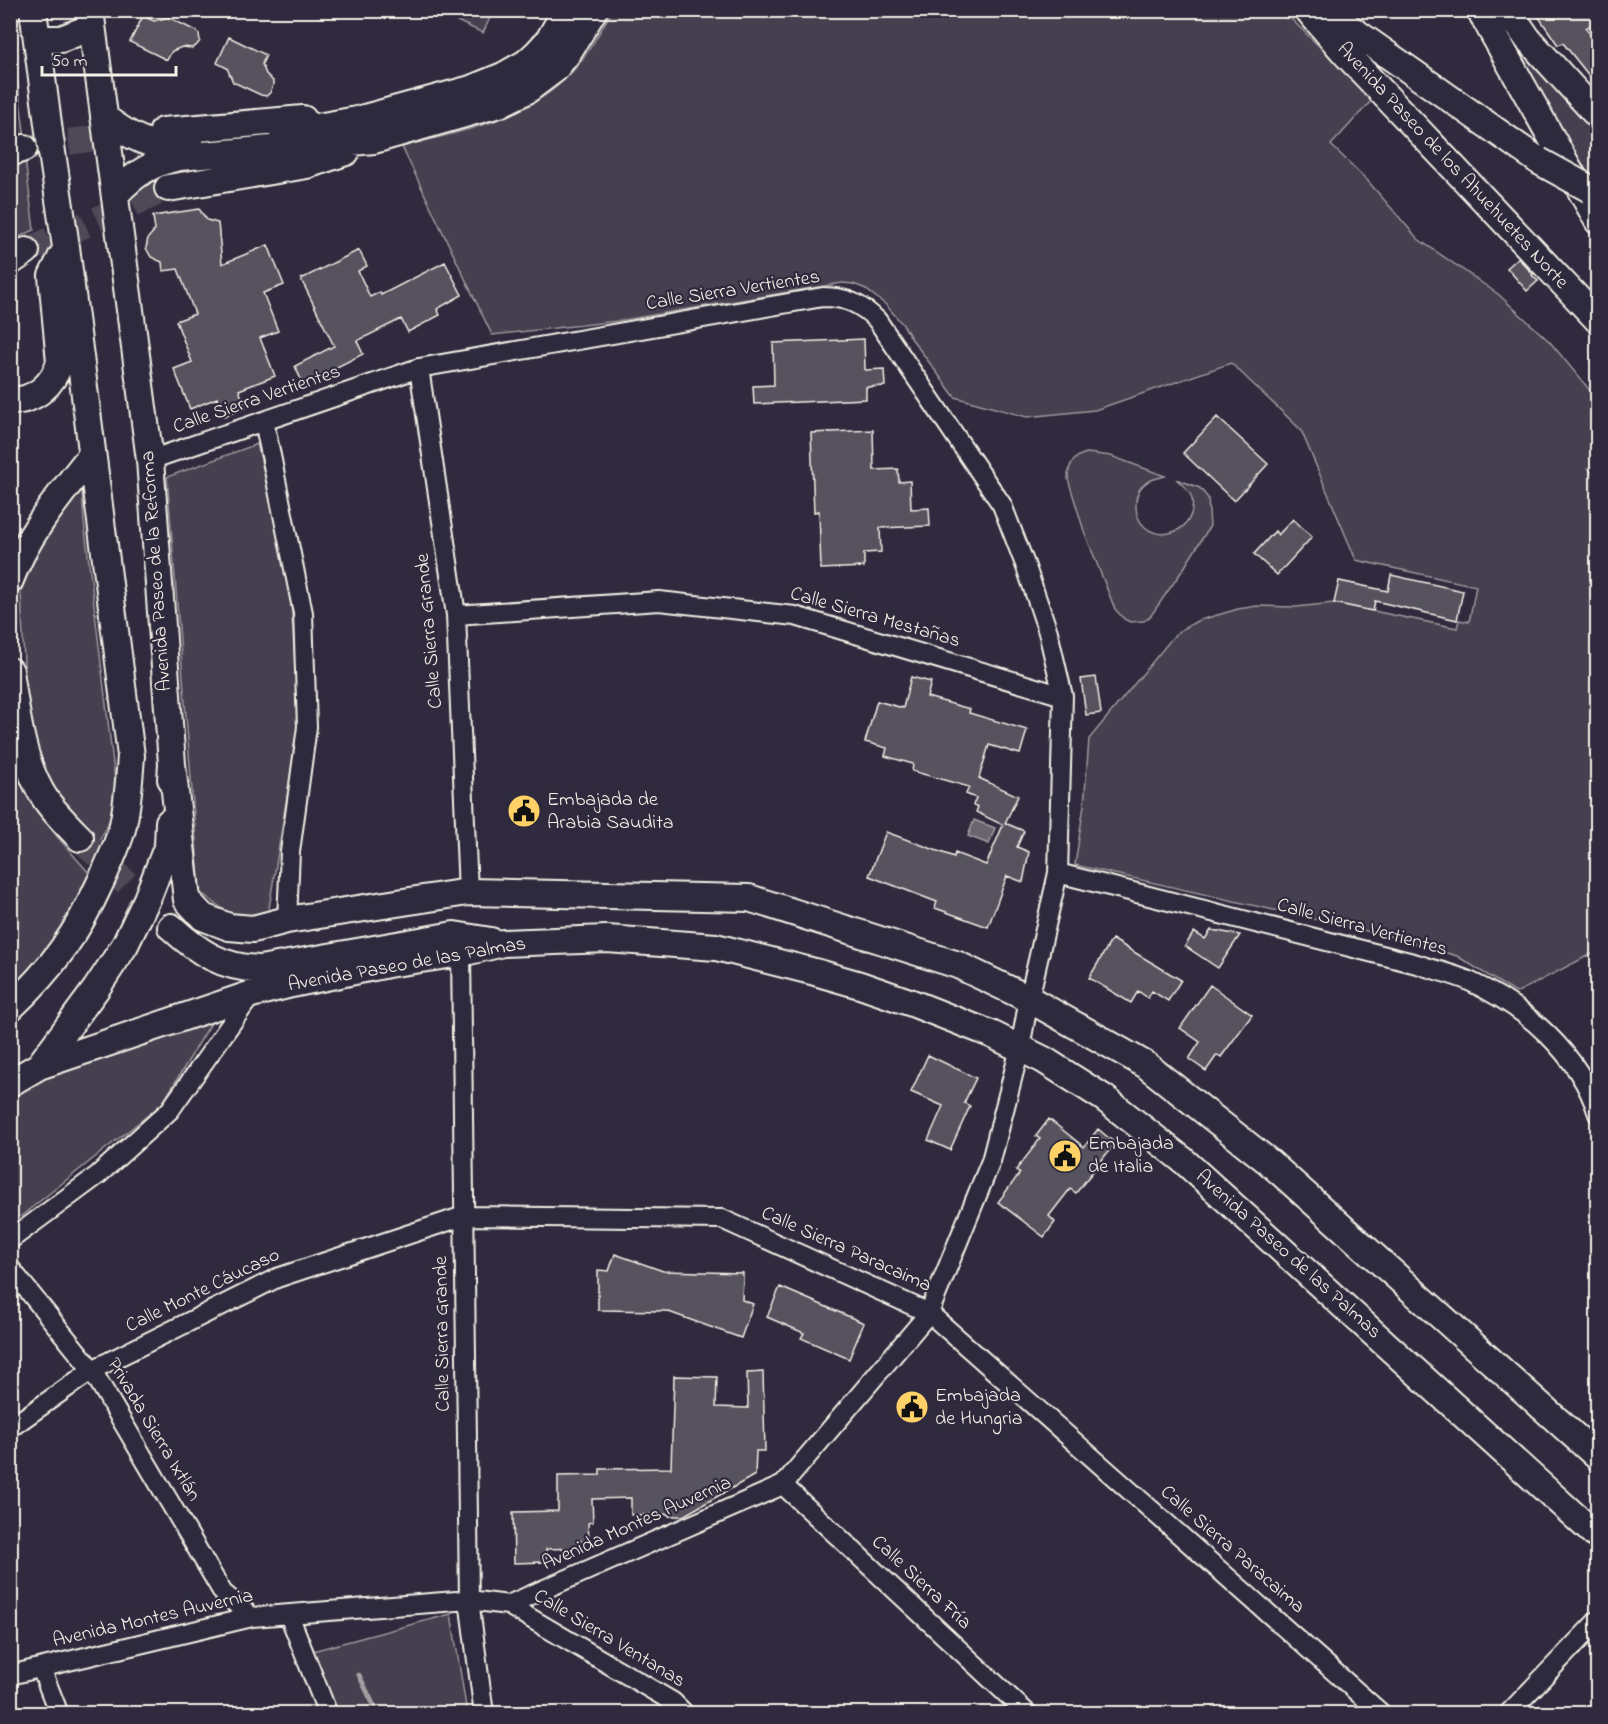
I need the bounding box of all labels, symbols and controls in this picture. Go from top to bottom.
street label: Avenida Paseo de los Ahuehuetes Norte [1329,36,1575,296]
scale bar [42,39,176,77]
text: 50 m [51,49,88,75]
street label: Calle Sierra Vertientes [644,263,822,319]
street label: Calle Sierra Vertientes [169,358,345,442]
street label: Avenida Paseo de la Reforma [134,450,180,692]
street label: Calle Sierra Grande [409,552,451,710]
street label: Calle Sierra Mestañas [787,580,963,656]
place label: Embajada de Arabia Saudita [547,786,674,838]
public building icon: Embajada de Arabia Saudita [506,793,542,829]
street label: Calle Sierra Vertientes [1273,891,1451,965]
street label: Avenida Paseo de las Palmas [286,930,528,1000]
place label: Embajada de Italia [1088,1130,1174,1182]
public building icon: Embajada de Italia [1047,1138,1083,1174]
street label: Avenida Paseo de las Palmas [1189,1163,1387,1347]
street label: Calle Sierra Paracaima [756,1199,936,1301]
street label: Calle Monte Cáucaso [121,1241,285,1341]
street label: Calle Sierra Grande [427,1256,459,1412]
street label: Privada Sierra Ixtlán [99,1353,207,1507]
place label: Embajada de Hungria [935,1382,1023,1435]
public building icon: Embajada de Hungria [894,1389,930,1425]
street label: Avenida Montes Auvernia [538,1469,736,1579]
street label: Calle Sierra Paracaima [1153,1479,1311,1621]
street label: Calle Sierra Fría [864,1529,978,1637]
street label: Avenida Montes Auvernia [50,1582,256,1656]
street label: Calle Sierra Ventanas [528,1582,690,1696]

